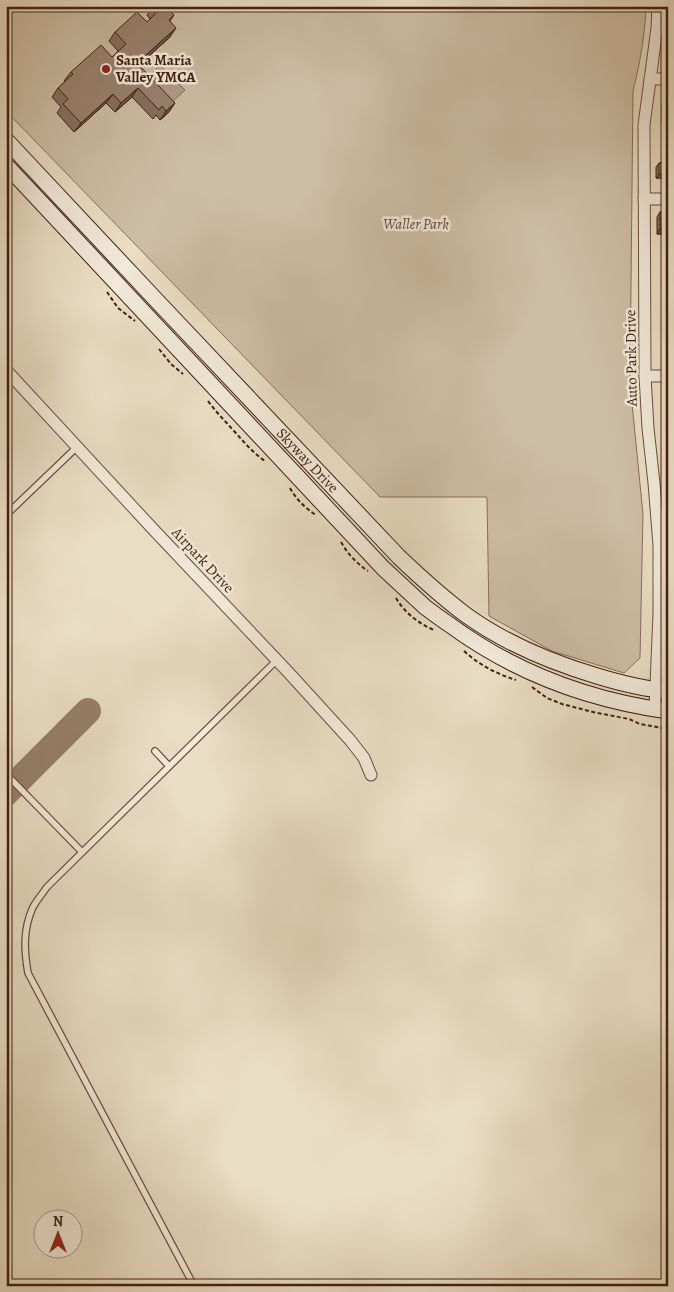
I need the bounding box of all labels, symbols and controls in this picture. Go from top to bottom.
place label: Santa Maria Valley YMCA [115,50,196,87]
marker: Santa Maria Valley YMCA [100,63,112,75]
park label: Waller Park [383,214,449,234]
street label: Auto Park Drive [620,309,642,408]
street label: Skyway Drive [272,424,343,497]
street label: Airpark Drive [167,522,239,597]
north arrow [32,1210,82,1260]
text: N [53,1212,63,1231]

